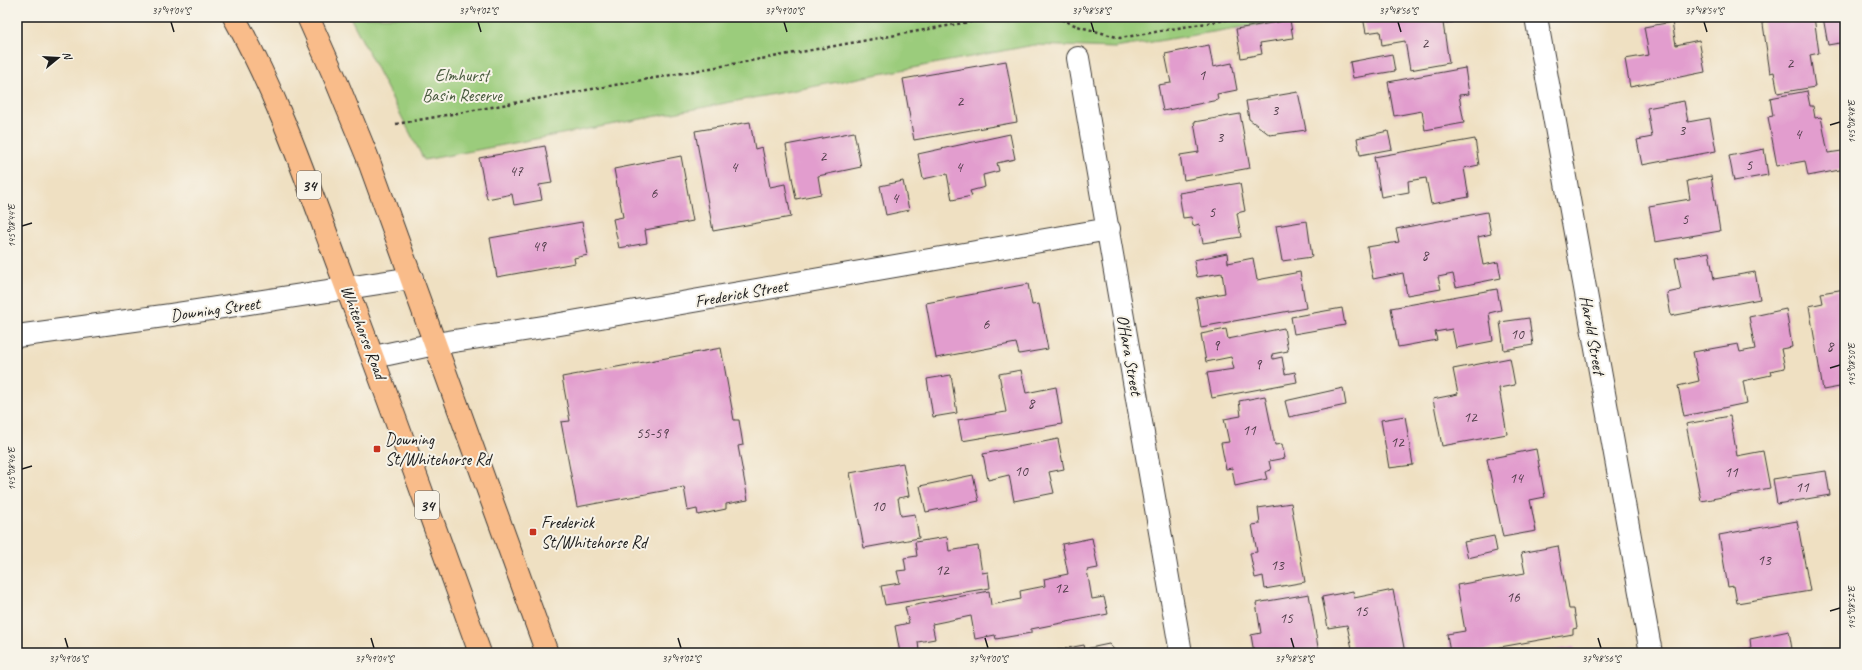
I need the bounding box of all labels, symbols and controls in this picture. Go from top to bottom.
text: 37°49'04"S [152,4,192,17]
text: 37°49'02"S [459,4,499,17]
text: 37°49'00"S [765,4,805,17]
text: 37°48'58"S [1072,4,1112,17]
text: 37°48'56"S [1379,4,1419,17]
text: 37°48'54"S [1685,4,1725,17]
house number: 2 [1422,34,1430,53]
north arrow [38,38,78,78]
text: N [60,50,76,62]
house number: 2 [1787,54,1795,73]
park label: Elmhurst Basin Reserve [422,65,503,106]
house number: 1 [1199,66,1207,85]
house number: 2 [957,92,965,111]
text: 145°08'48"E [1845,99,1858,144]
house number: 3 [1272,101,1280,120]
house number: 3 [1679,121,1687,140]
house number: 4 [1795,125,1803,144]
house number: 3 [1217,128,1225,147]
house number: 2 [820,147,828,166]
house number: 5 [1746,156,1754,175]
house number: 4 [731,158,739,177]
house number: 4 [956,158,964,177]
house number: 47 [509,162,524,181]
road number: 34 [297,171,321,199]
house number: 6 [651,184,659,203]
house number: 4 [892,189,900,208]
text: 145°08'44"E [5,203,18,248]
house number: 5 [1209,203,1217,222]
house number: 5 [1682,210,1690,229]
house number: 49 [532,237,547,256]
house number: 8 [1422,246,1430,265]
street label: Frederick Street [693,275,791,312]
street label: Whitehorse Road [336,282,392,384]
street label: Downing Street [169,293,263,326]
street label: Harold Street [1575,294,1610,379]
street label: O'Hara Street [1112,313,1147,399]
house number: 6 [983,315,991,334]
house number: 10 [1510,325,1525,344]
house number: 9 [1213,336,1221,355]
house number: 8 [1827,337,1835,356]
text: 145°08'50"E [1845,342,1858,387]
house number: 9 [1255,355,1263,374]
house number: 8 [1028,394,1036,413]
house number: 12 [1463,408,1478,427]
house number: 11 [1242,421,1257,440]
house number: 55-59 [636,424,669,443]
place label: Downing St/Whitehorse Rd [385,429,493,470]
house number: 12 [1390,433,1405,452]
marker: Downing St/Whitehorse Rd [372,444,382,454]
text: 145°08'46"E [5,446,18,491]
house number: 10 [1014,462,1029,481]
house number: 11 [1724,463,1739,482]
house number: 14 [1509,469,1524,488]
house number: 11 [1795,478,1810,497]
road number: 34 [415,491,439,519]
house number: 10 [871,497,886,516]
place label: Frederick St/Whitehorse Rd [541,512,649,553]
marker: Frederick St/Whitehorse Rd [528,527,538,537]
house number: 13 [1757,551,1772,570]
house number: 13 [1270,556,1285,575]
house number: 12 [935,561,950,580]
house number: 12 [1054,579,1069,598]
text: 145°08'52"E [1845,585,1858,630]
house number: 16 [1506,588,1521,607]
house number: 15 [1354,602,1369,621]
house number: 15 [1279,609,1294,628]
text: 37°49'06"S [49,652,89,665]
text: 37°49'04"S [355,652,395,665]
text: 37°49'02"S [662,652,702,665]
text: 37°49'00"S [969,652,1009,665]
text: 37°48'58"S [1275,652,1315,665]
text: 37°48'56"S [1582,652,1622,665]

